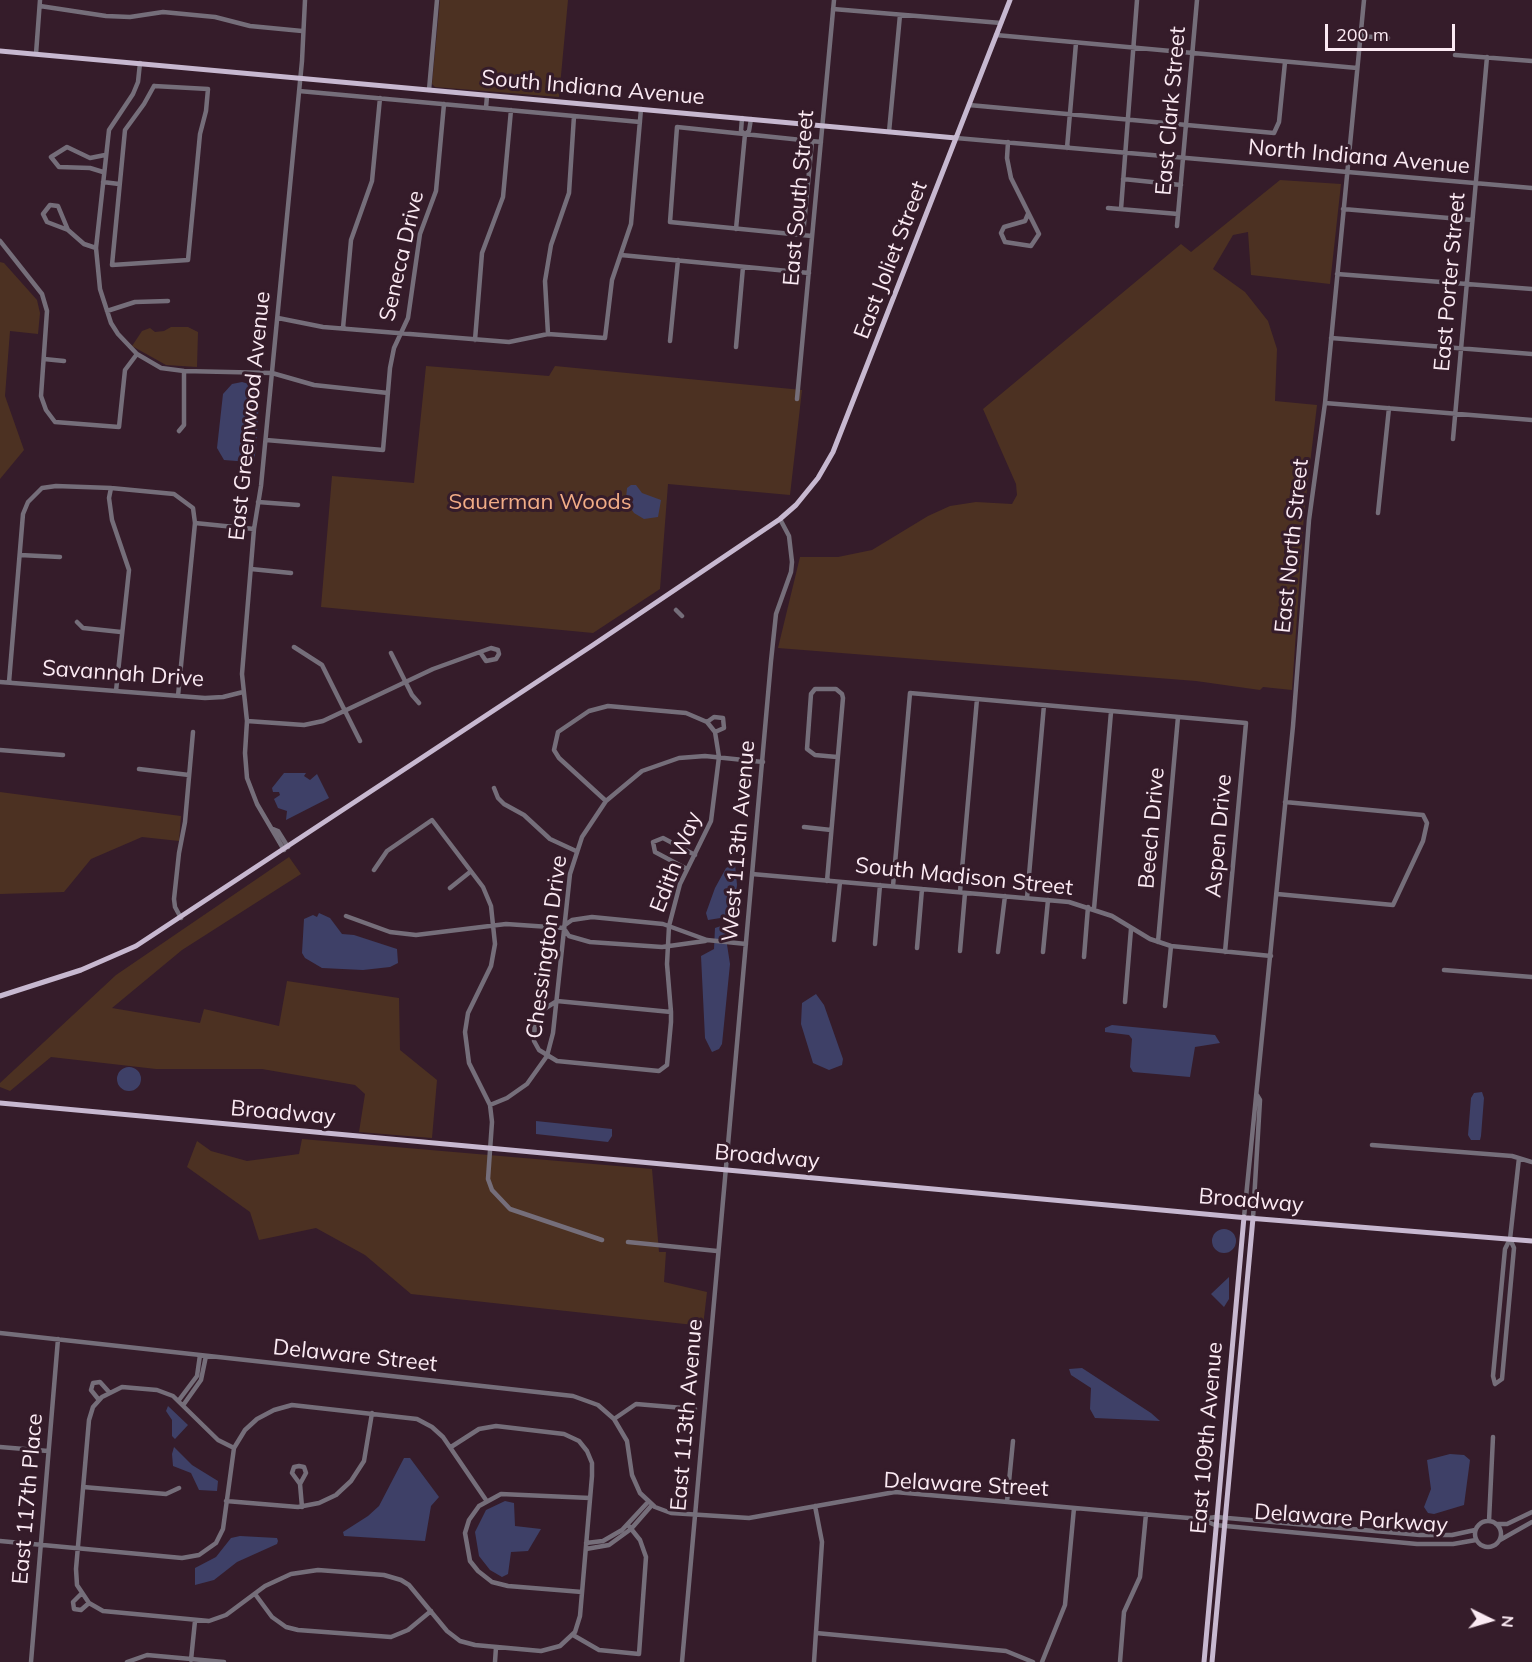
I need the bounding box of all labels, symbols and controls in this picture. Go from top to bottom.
scale bar [1328,12,1458,50]
text: 200 m [1336,23,1389,46]
street label: East Clark Street [1150,25,1192,197]
street label: South Indiana Avenue [480,65,706,111]
street label: East South Street [778,109,820,287]
street label: North Indiana Avenue [1247,134,1471,180]
street label: East Joliet Street [849,177,933,343]
street label: Seneca Drive [374,188,430,324]
street label: East Porter Street [1429,192,1471,372]
street label: East Greenwood Avenue [224,290,276,542]
street label: East North Street [1270,458,1314,634]
park label: Sauerman Woods [448,489,632,515]
street label: Savannah Drive [41,655,205,693]
street label: West 113th Avenue [717,739,761,943]
street label: Beech Drive [1134,766,1170,890]
street label: Aspen Drive [1200,773,1238,899]
street label: Edith Way [645,808,707,916]
street label: South Madison Street [854,852,1074,902]
street label: Chessington Drive [521,854,573,1040]
street label: Broadway [229,1095,337,1131]
street label: Broadway [713,1139,821,1175]
street label: Broadway [1197,1183,1305,1219]
street label: East 113th Avenue [665,1318,709,1512]
street label: Delaware Street [271,1334,439,1378]
street label: East 109th Avenue [1185,1341,1229,1535]
street label: East 117th Place [7,1412,49,1586]
street label: Delaware Street [883,1467,1049,1503]
street label: Delaware Parkway [1253,1499,1449,1539]
north arrow [1460,1590,1520,1650]
text: N [1497,1615,1518,1628]

